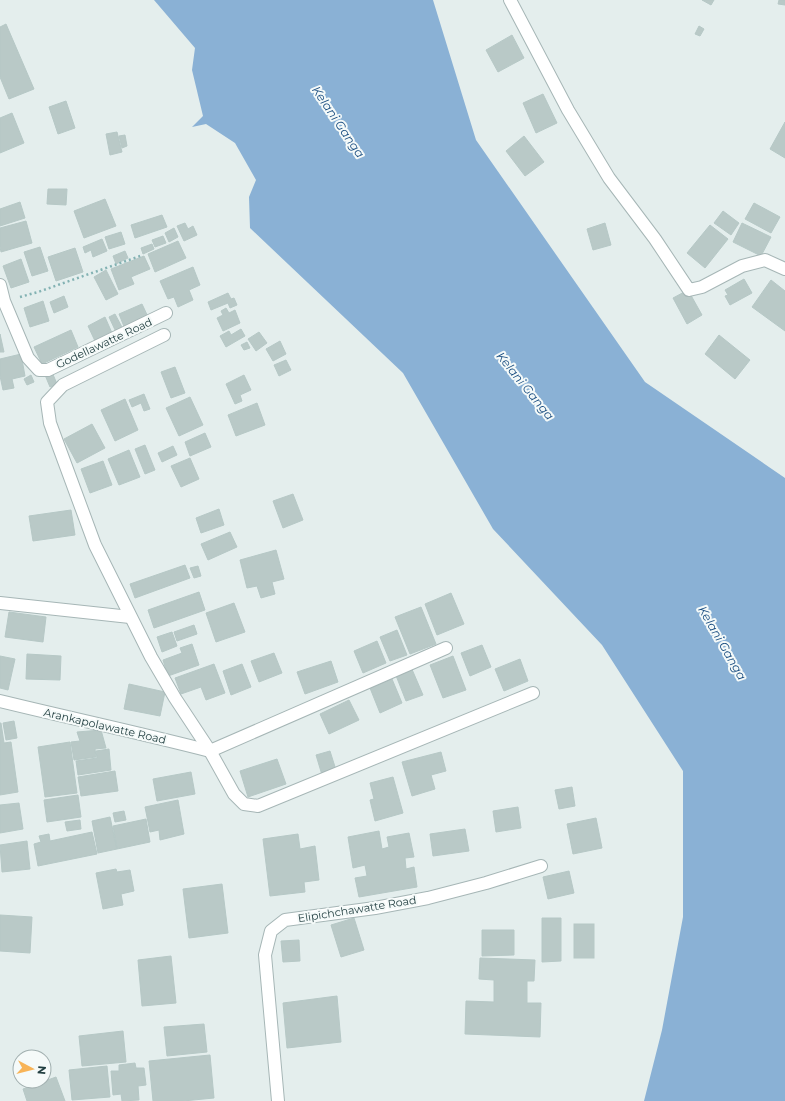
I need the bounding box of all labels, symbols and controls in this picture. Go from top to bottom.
water label: Kelani Ganga [309,83,368,160]
street label: Godellawatte Road [54,315,154,371]
water label: Kelani Ganga [493,349,557,423]
water label: Kelani Ganga [695,603,750,683]
street label: Arankapolawatte Road [42,705,168,747]
street label: Elipichchawatte Road [297,893,417,925]
north arrow [12,1049,52,1089]
text: N [34,1065,49,1075]

